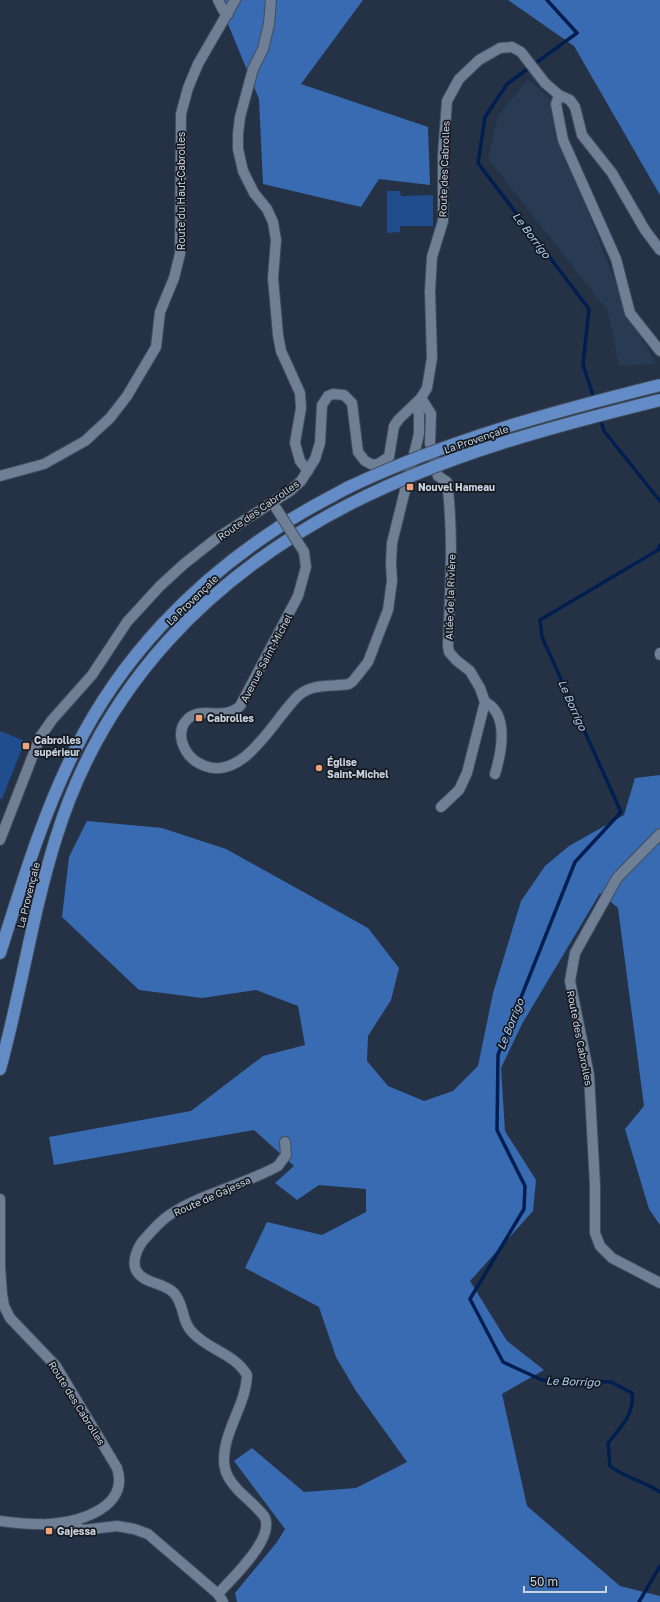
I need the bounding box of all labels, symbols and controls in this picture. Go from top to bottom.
street label: Route des Cabrolles [436,121,452,217]
street label: Route du Haut-Cabrolles [175,132,187,250]
water label: Le Borrigo [510,209,554,262]
street label: La Provençale [442,422,510,456]
street label: Route des Cabrolles [215,477,301,543]
place label: Nouvel Hameau [418,481,495,493]
marker: Nouvel Hameau [405,482,415,492]
street label: Allée de la Rivière [443,554,458,640]
street label: La Provençale [164,572,221,628]
street label: Avenue Saint-Michel [238,612,294,704]
water label: Le Borrigo [555,678,591,734]
place label: Cabrolles [207,712,254,724]
marker: Cabrolles [194,713,204,723]
place label: Cabrolles supérieur [34,734,81,758]
marker: Cabrolles supérieur [21,741,31,751]
place label: Église Saint-Michel [327,756,389,780]
marker: Église Saint-Michel [314,763,324,773]
street label: La Provençale [14,861,42,929]
street label: Route des Cabrolles [565,989,595,1087]
water label: Le Borrigo [494,995,528,1052]
street label: Route de Gajessa [172,1174,252,1218]
street label: Route des Cabrolles [46,1359,108,1447]
water label: Le Borrigo [546,1374,602,1389]
place label: Gajessa [57,1525,96,1537]
marker: Gajessa [44,1526,54,1536]
scale bar [524,1568,606,1594]
text: 50 m [530,1574,558,1589]

